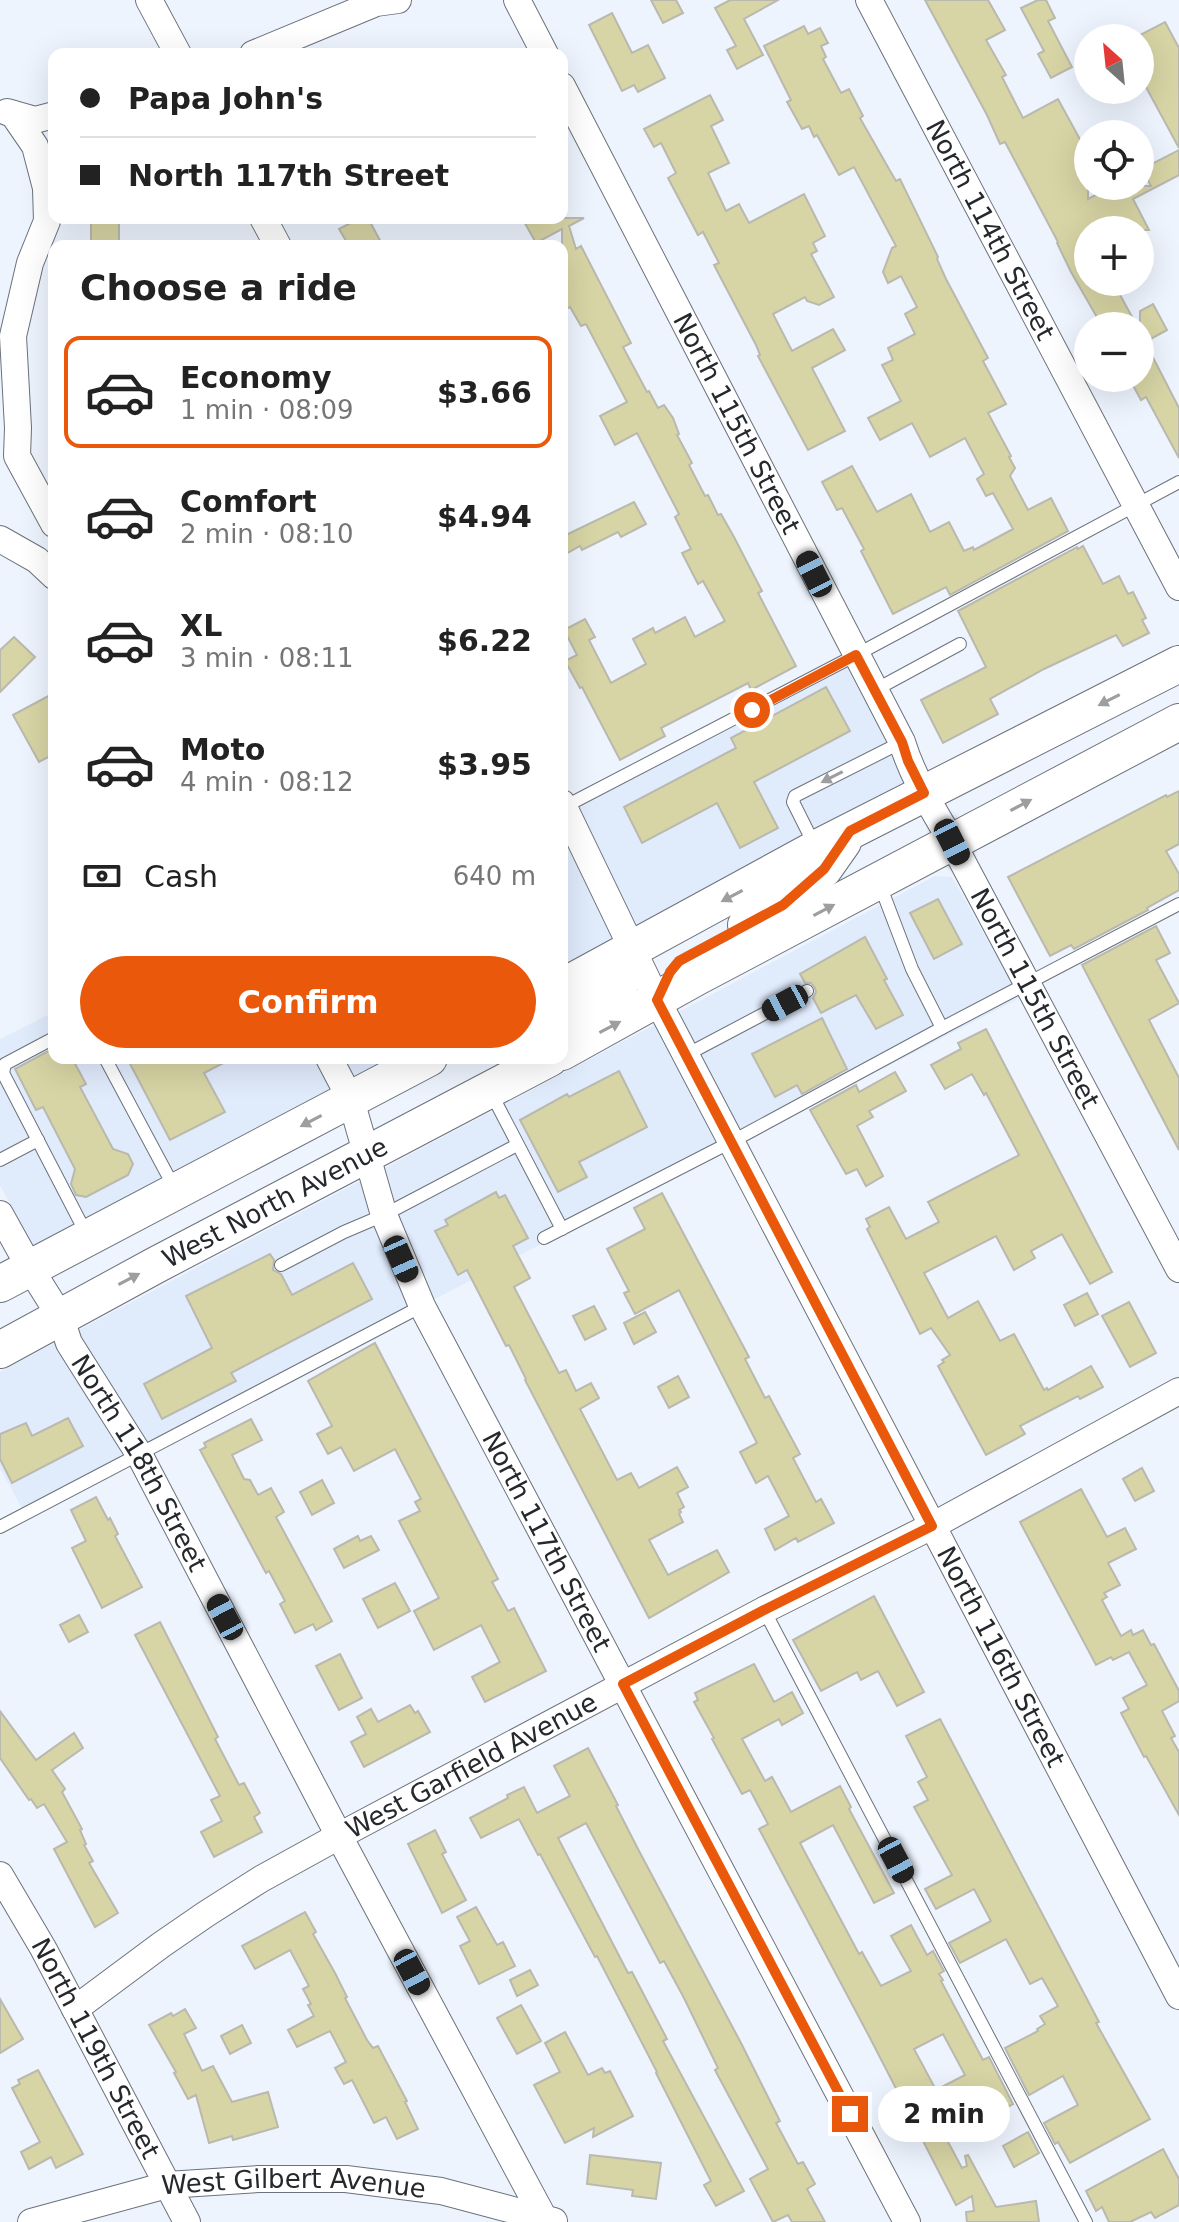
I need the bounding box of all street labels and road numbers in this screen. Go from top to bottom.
street label: North 114th Street [920,115,1061,345]
street label: North 115th Street [667,308,806,539]
street label: North 115th Street [964,883,1106,1113]
street label: West North Avenue [157,1131,393,1274]
street label: North 118th Street [65,1349,213,1576]
street label: North 117th Street [476,1426,617,1657]
street label: North 116th Street [931,1541,1071,1772]
street label: West Garfield Avenue [341,1687,602,1845]
street label: North 119th Street [26,1933,166,2164]
street label: West Gilbert Avenue [161,2164,428,2204]

